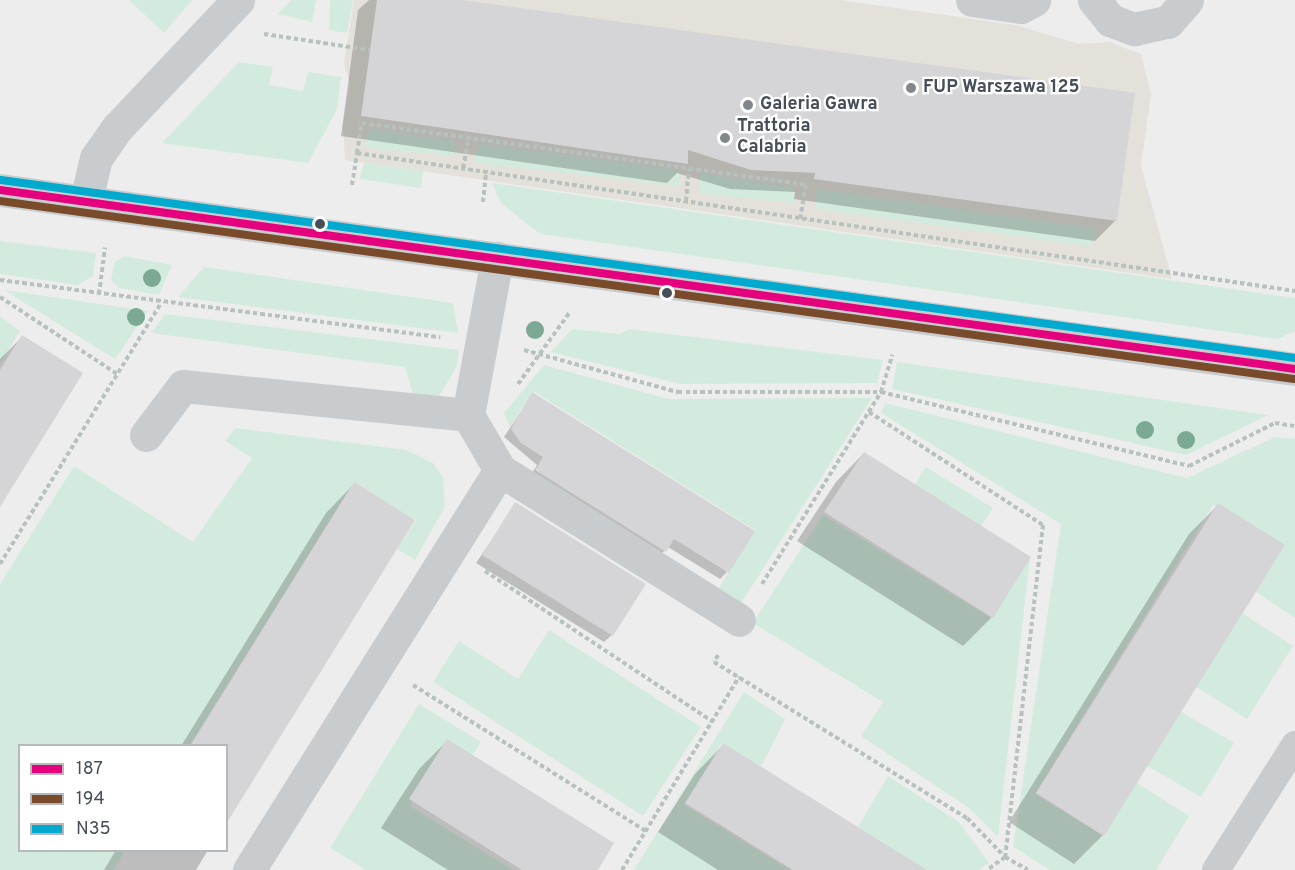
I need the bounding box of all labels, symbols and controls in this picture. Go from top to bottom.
place label: FUP Warszawa 125 [923,77,1080,99]
marker: FUP Warszawa 125 [904,81,918,95]
place label: Galeria Gawra [760,94,878,116]
marker: Galeria Gawra [741,98,755,112]
place label: Trattoria Calabria [737,117,810,160]
marker: Trattoria Calabria [718,131,732,145]
unlabelled marker [314,218,326,230]
unlabelled marker [661,287,673,299]
legend [18,744,228,852]
text: 187 [76,758,103,781]
text: 194 [76,788,105,811]
text: N35 [76,818,111,841]

